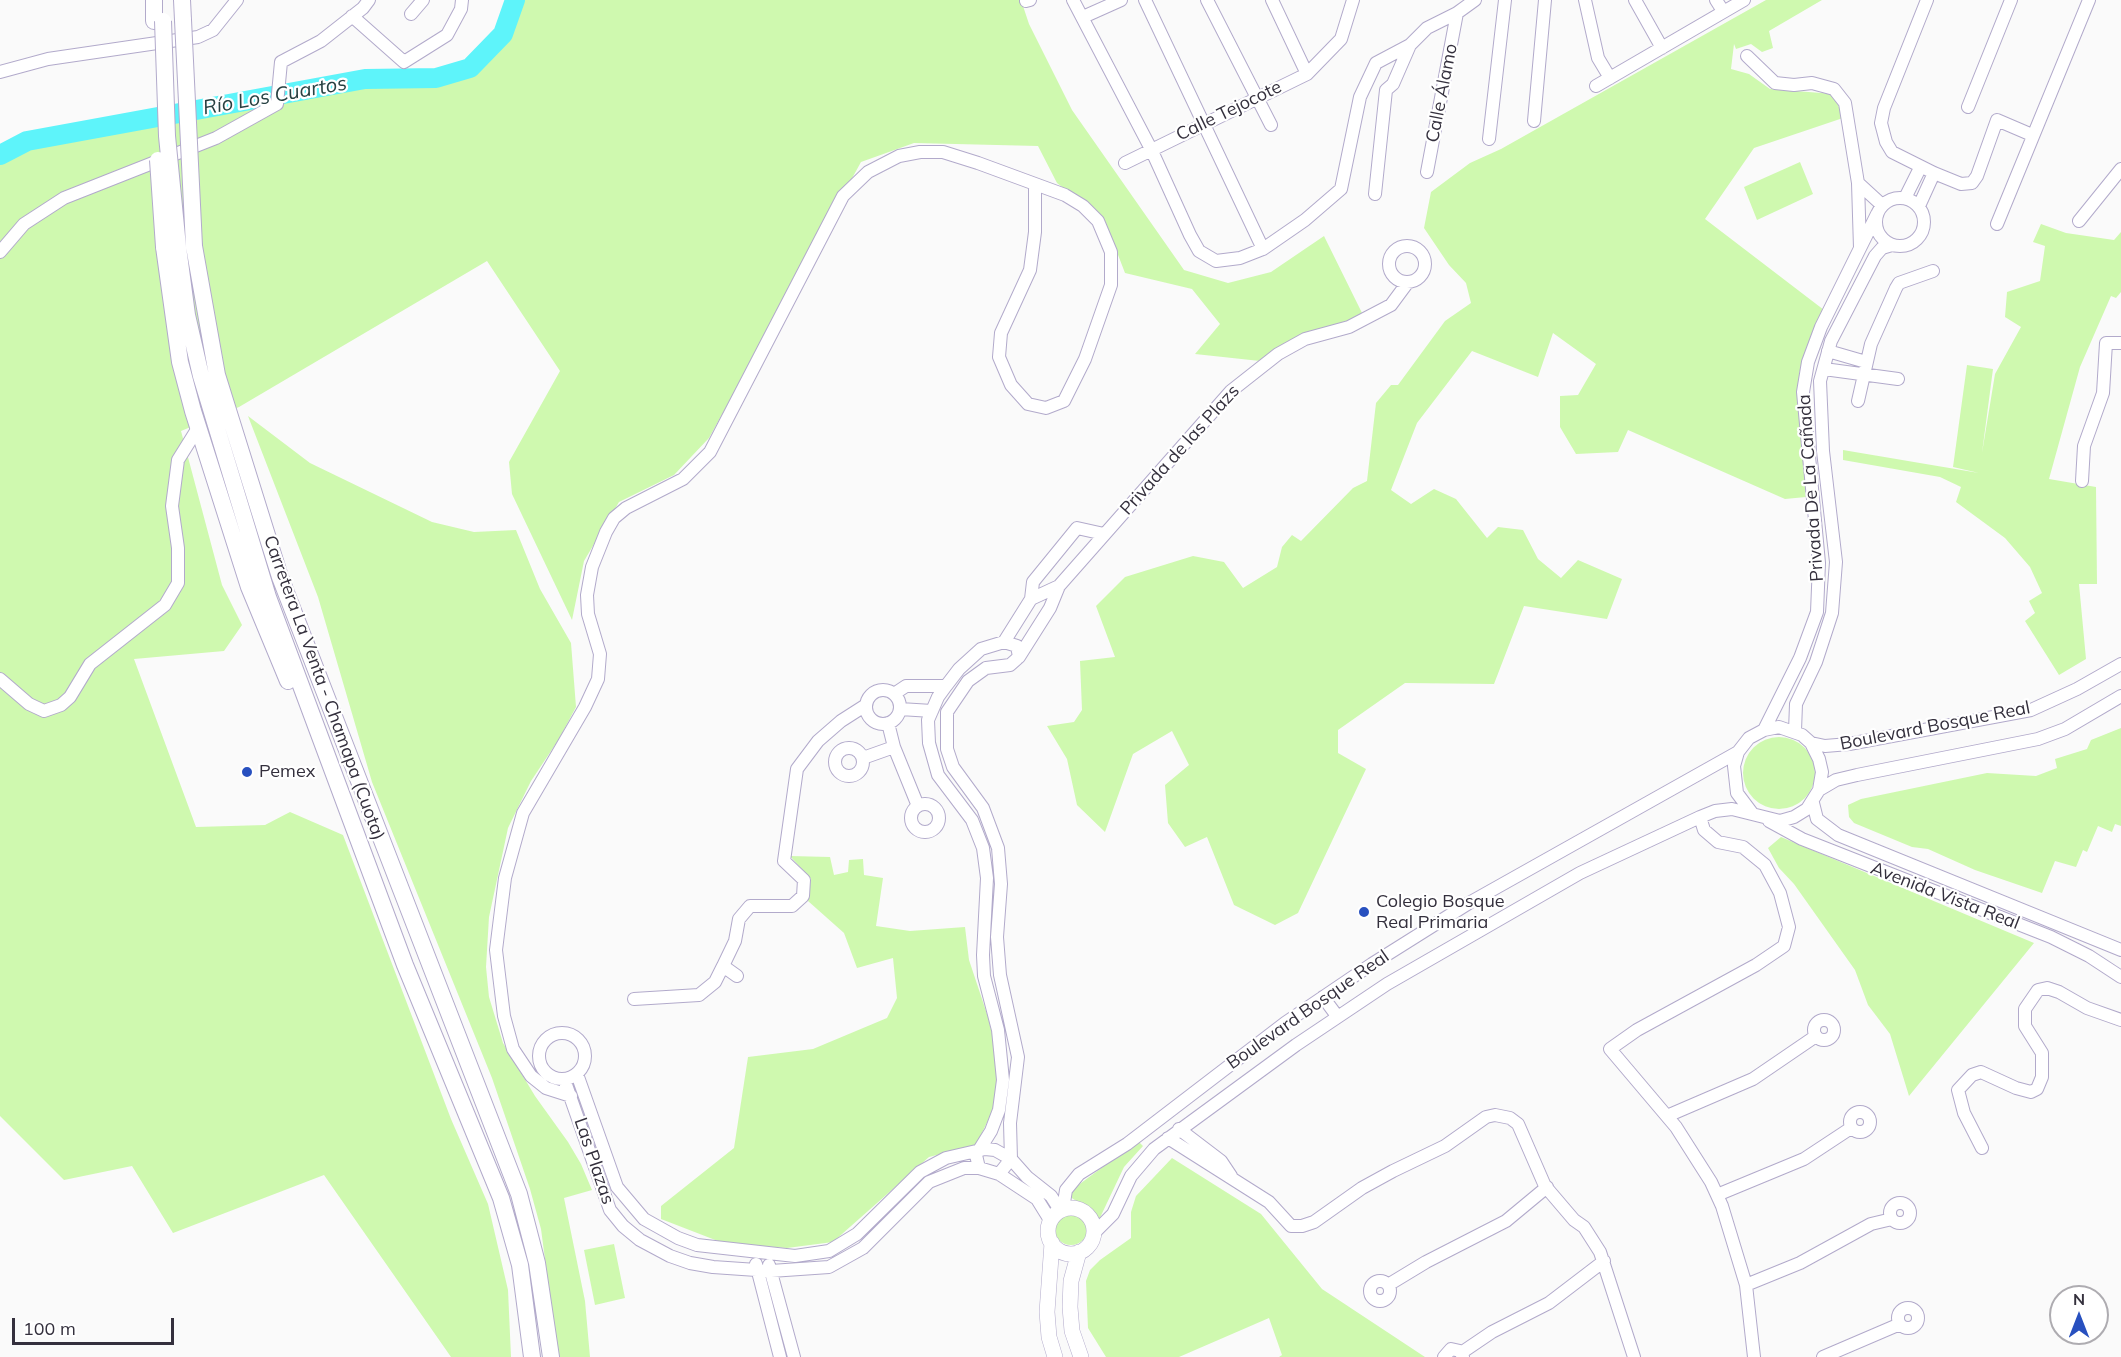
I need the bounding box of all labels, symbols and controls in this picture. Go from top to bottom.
street label: Calle Álamo [1422,42,1462,144]
water label: Río Los Cuartos [201,72,349,120]
street label: Calle Tejocote [1173,76,1285,146]
street label: Privada de las Plazs [1116,380,1244,520]
street label: Privada De La Cañada [1794,394,1828,582]
street label: Carretera La Venta - Chamapa (Cuota) [259,533,389,843]
street label: Boulevard Bosque Real [1838,697,2032,755]
place label: Pemex [259,761,315,783]
marker: Pemex [240,765,254,779]
street label: Avenida Vista Real [1868,858,2022,934]
place label: Colegio Bosque Real Primaria [1376,891,1505,934]
marker: Colegio Bosque Real Primaria [1357,905,1371,919]
street label: Boulevard Bosque Real [1223,946,1393,1074]
street label: Las Plazas [569,1115,619,1207]
north arrow [2049,1285,2109,1345]
text: N [2073,1289,2085,1309]
scale bar [15,1306,177,1344]
text: 100 m [23,1317,76,1340]

